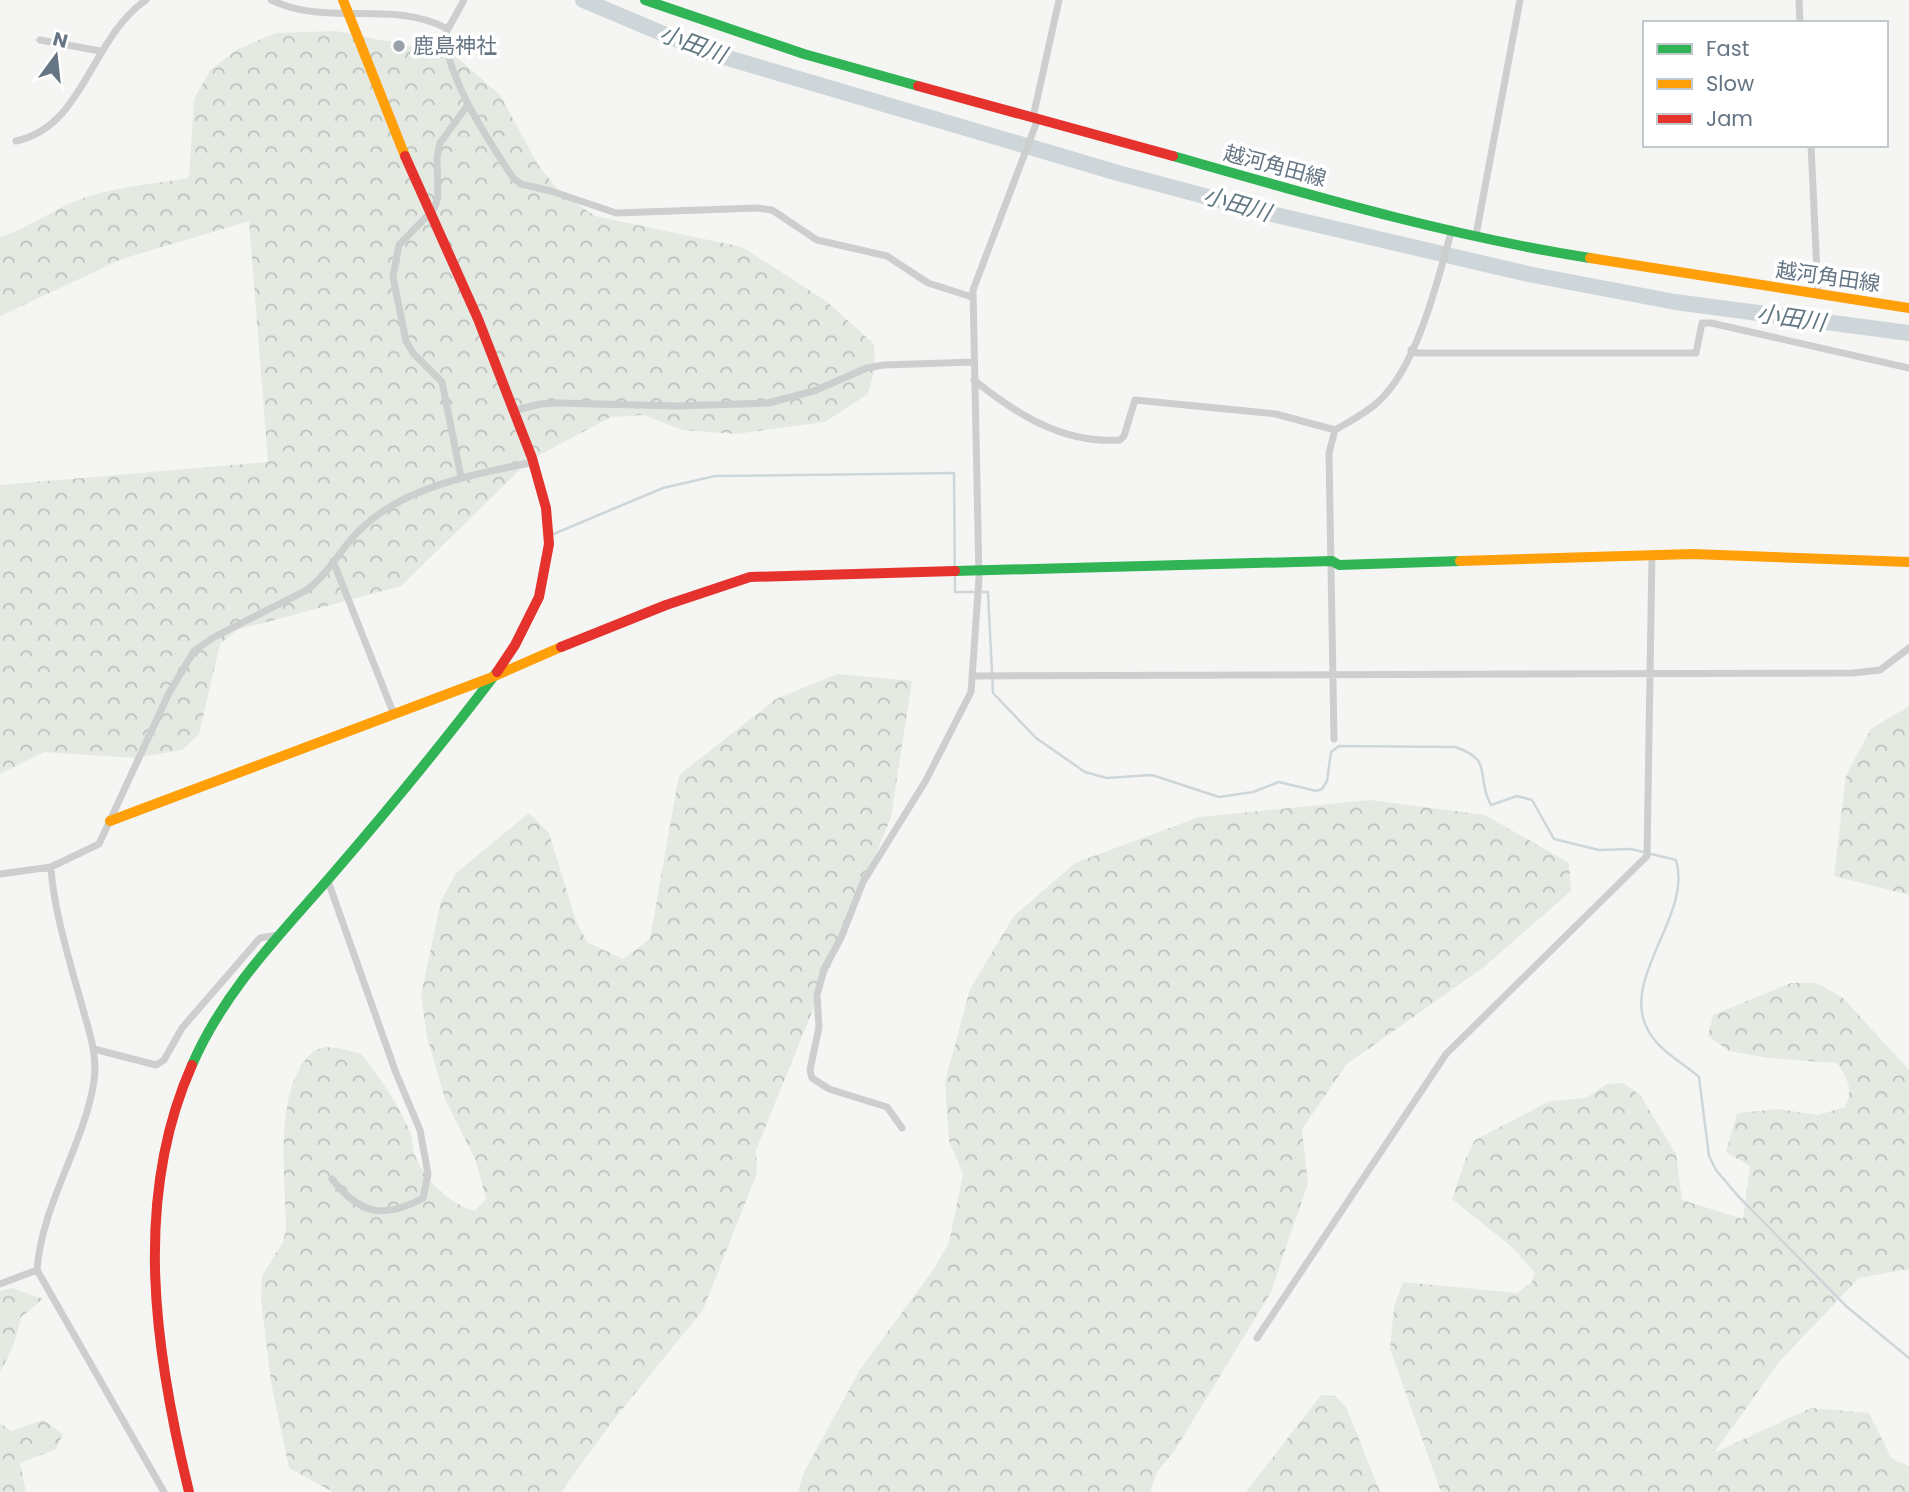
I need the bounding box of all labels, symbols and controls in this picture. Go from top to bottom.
water label: 小田川 [655,17,734,72]
north arrow [21,21,91,91]
legend [1643,21,1888,147]
text: N [50,25,71,55]
place label: 鹿島神社 [413,31,497,60]
text: Fast [1706,34,1749,63]
marker: 鹿島神社 [391,38,407,54]
text: Slow [1706,69,1754,98]
text: Jam [1706,104,1753,133]
street label: 越河角田線 [1221,138,1330,193]
water label: 小田川 [1199,179,1277,230]
street label: 越河角田線 [1774,255,1882,298]
water label: 小田川 [1755,297,1830,339]

